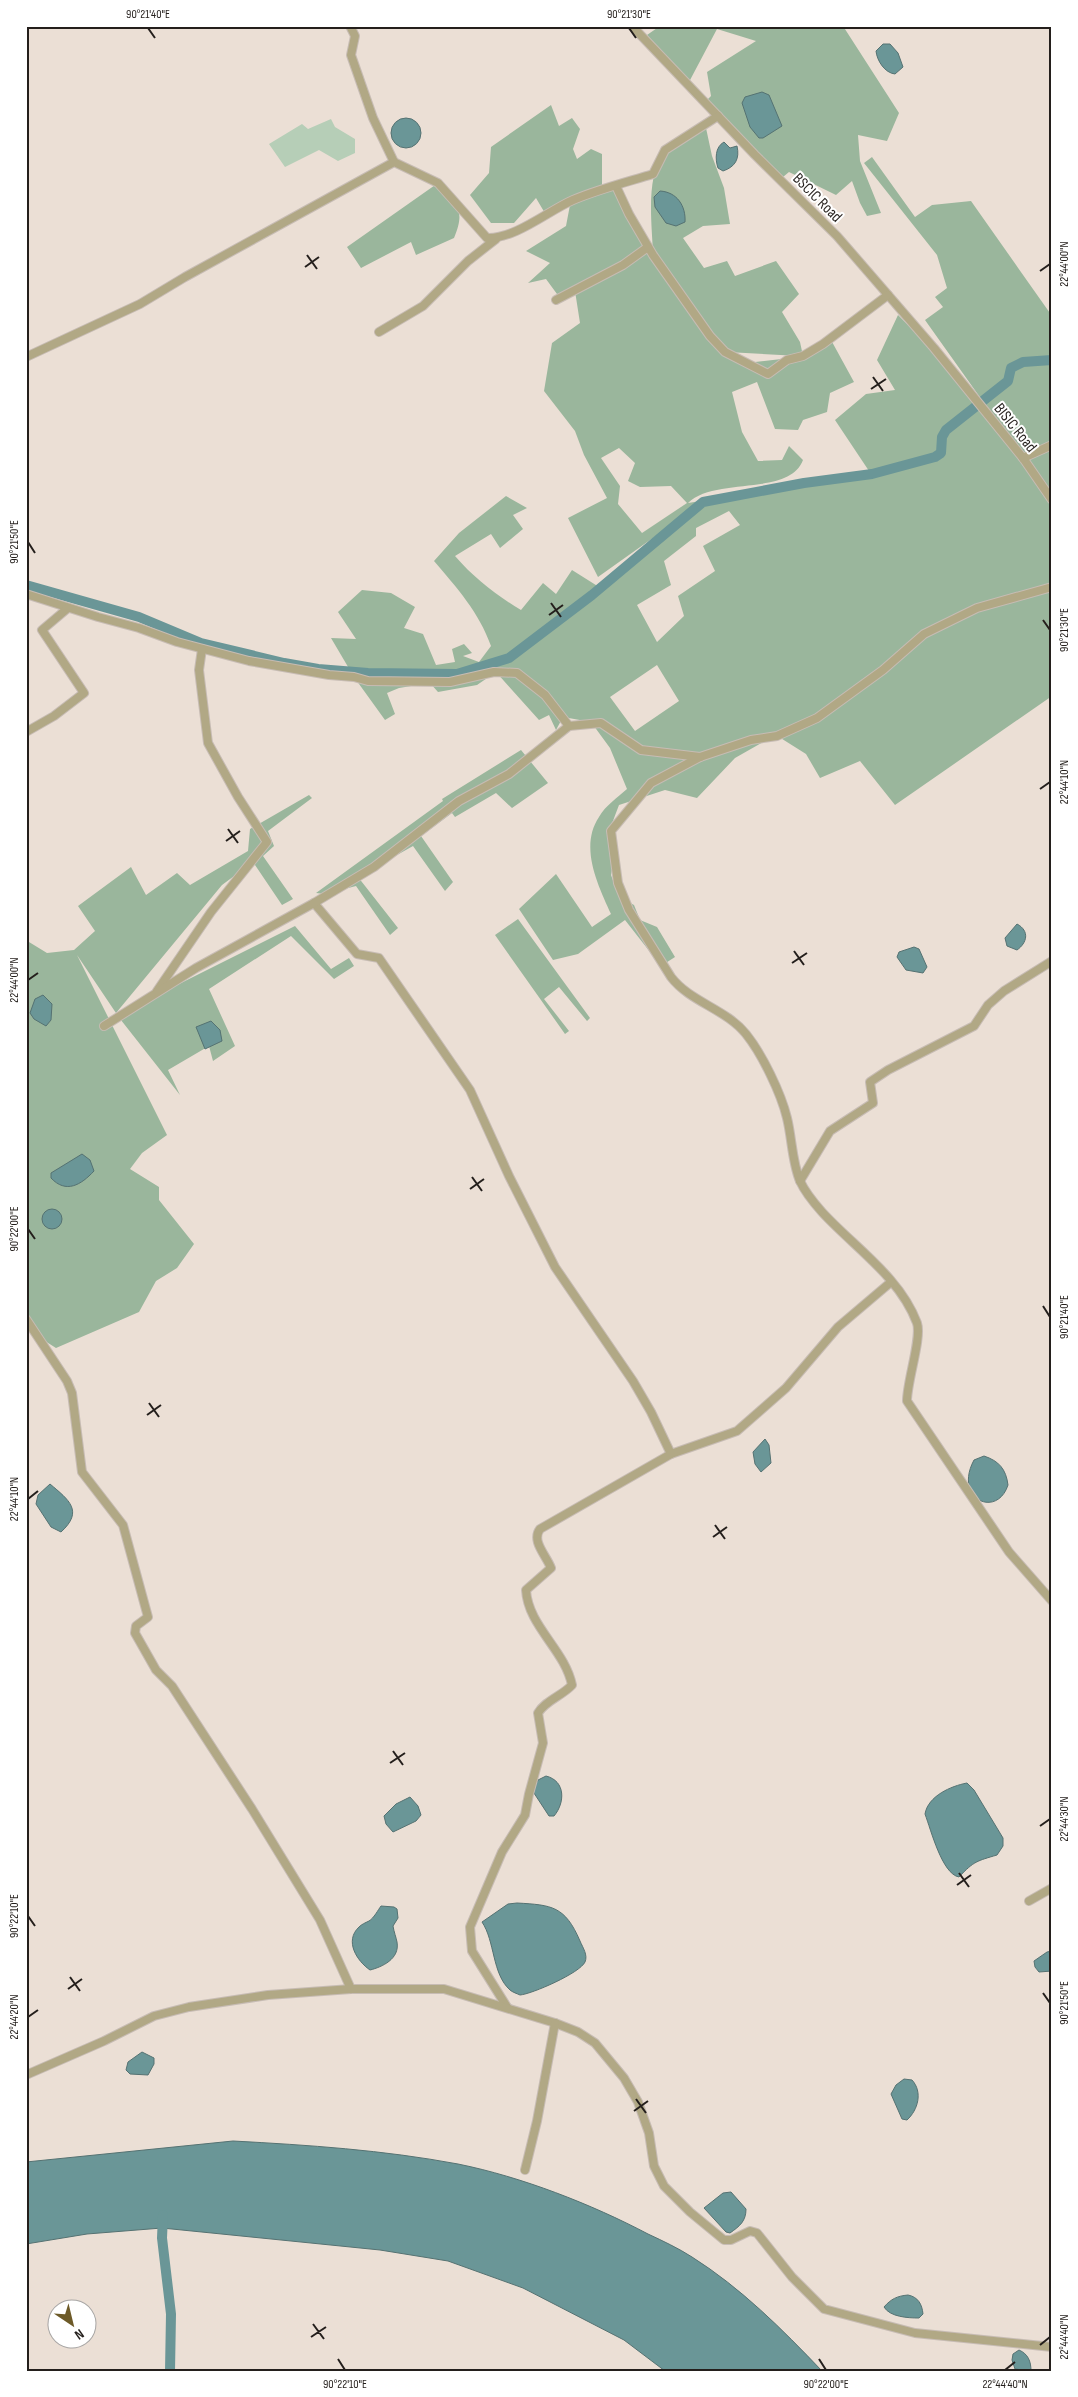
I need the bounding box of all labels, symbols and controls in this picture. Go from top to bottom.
text: 90°21'40"E [126,7,170,22]
text: 90°21'30"E [607,7,651,22]
street label: BSCIC Road [788,169,846,227]
text: 22°44'00"N [1057,241,1072,287]
street label: BISIC Road [990,400,1040,456]
text: 90°21'50"E [7,520,22,564]
text: 90°21'30"E [1057,608,1072,652]
text: 22°44'10"N [1057,760,1072,804]
text: 22°44'00"N [7,957,22,1003]
text: 90°22'00"E [7,1206,22,1252]
text: 90°21'40"E [1057,1295,1072,1339]
text: 22°44'10"N [7,1477,22,1521]
text: 22°44'30"N [1057,1796,1072,1842]
text: 90°22'10"E [7,1894,22,1938]
text: 90°21'50"E [1057,1981,1072,2025]
text: 22°44'20"N [7,1994,22,2040]
north arrow [48,2300,98,2350]
text: 22°44'40"N [1057,2314,1072,2360]
text: N [71,2325,87,2343]
text: 90°22'10"E [323,2377,367,2392]
text: 90°22'00"E [803,2377,849,2392]
text: 22°44'40"N [982,2377,1028,2392]

